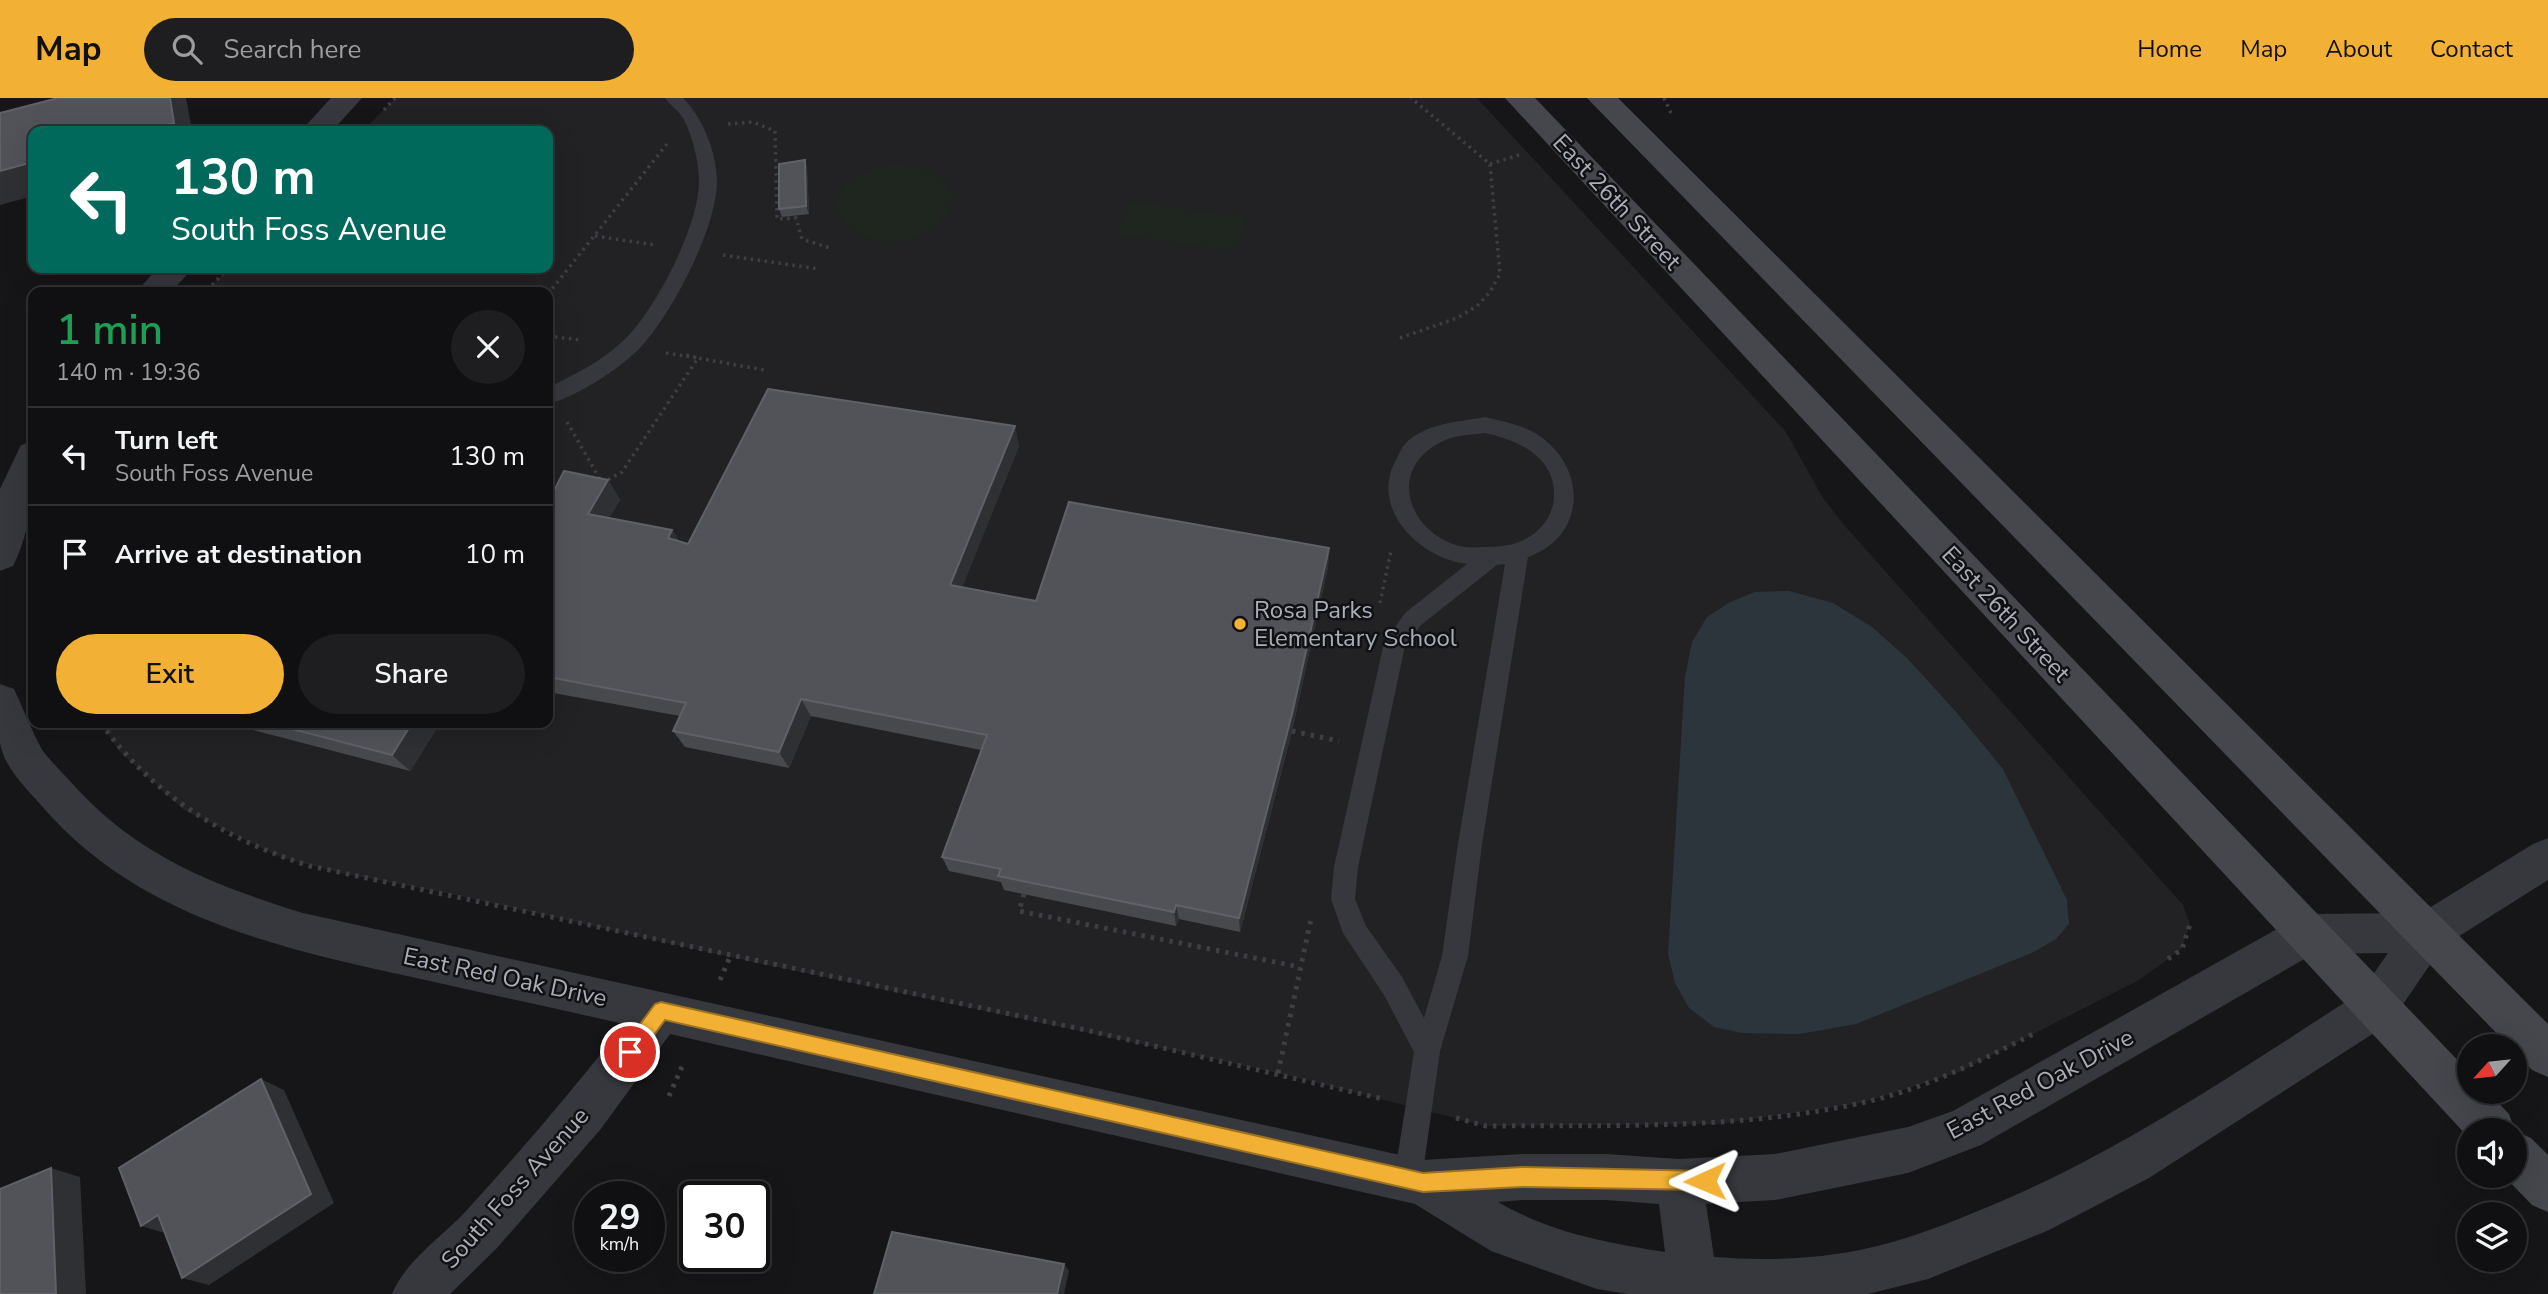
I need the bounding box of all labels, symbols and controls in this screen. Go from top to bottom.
search box [144,18,634,81]
text: Map [35,27,102,72]
icon: search [168,30,206,68]
text: Search here [224,32,361,67]
text: Home [2137,33,2202,65]
text: Map [2240,33,2287,65]
text: About [2325,33,2392,65]
text: Contact [2430,33,2513,65]
street label: East 26th Street [1546,127,1689,277]
text: 130 m [171,144,315,211]
icon: left [56,154,147,245]
text: South Foss Avenue [171,208,447,251]
text: 1 min [56,302,163,359]
button: close [451,310,525,384]
text: 140 m · 19:36 [56,357,201,388]
text: Turn left [115,423,218,458]
icon: left [56,437,94,475]
text: 130 m [449,439,525,474]
text: South Foss Avenue [115,458,313,489]
icon: arrive [56,535,94,573]
text: Arrive at destination [115,537,362,572]
text: 10 m [465,537,525,572]
street label: East 26th Street [1935,539,2078,689]
place label: Rosa Parks Elementary School [1254,594,1457,654]
marker: Rosa Parks Elementary School [1232,616,1248,632]
button: Exit [56,634,284,714]
button: Share [298,634,525,714]
street label: East Red Oak Drive [400,940,610,1014]
street label: East Red Oak Drive [1941,1021,2139,1147]
pin [600,1022,660,1082]
icon: arrive [611,1033,649,1071]
north arrow [2457,1034,2527,1104]
map controls [2457,1034,2527,1272]
street label: South Foss Avenue [434,1100,596,1276]
button: sound [2457,1118,2527,1188]
position arrow [1668,1144,1742,1218]
speed limit sign: 30 [679,1181,770,1272]
text: 29 [598,1194,641,1241]
button: layers [2457,1202,2527,1272]
text: km/h [600,1232,639,1256]

